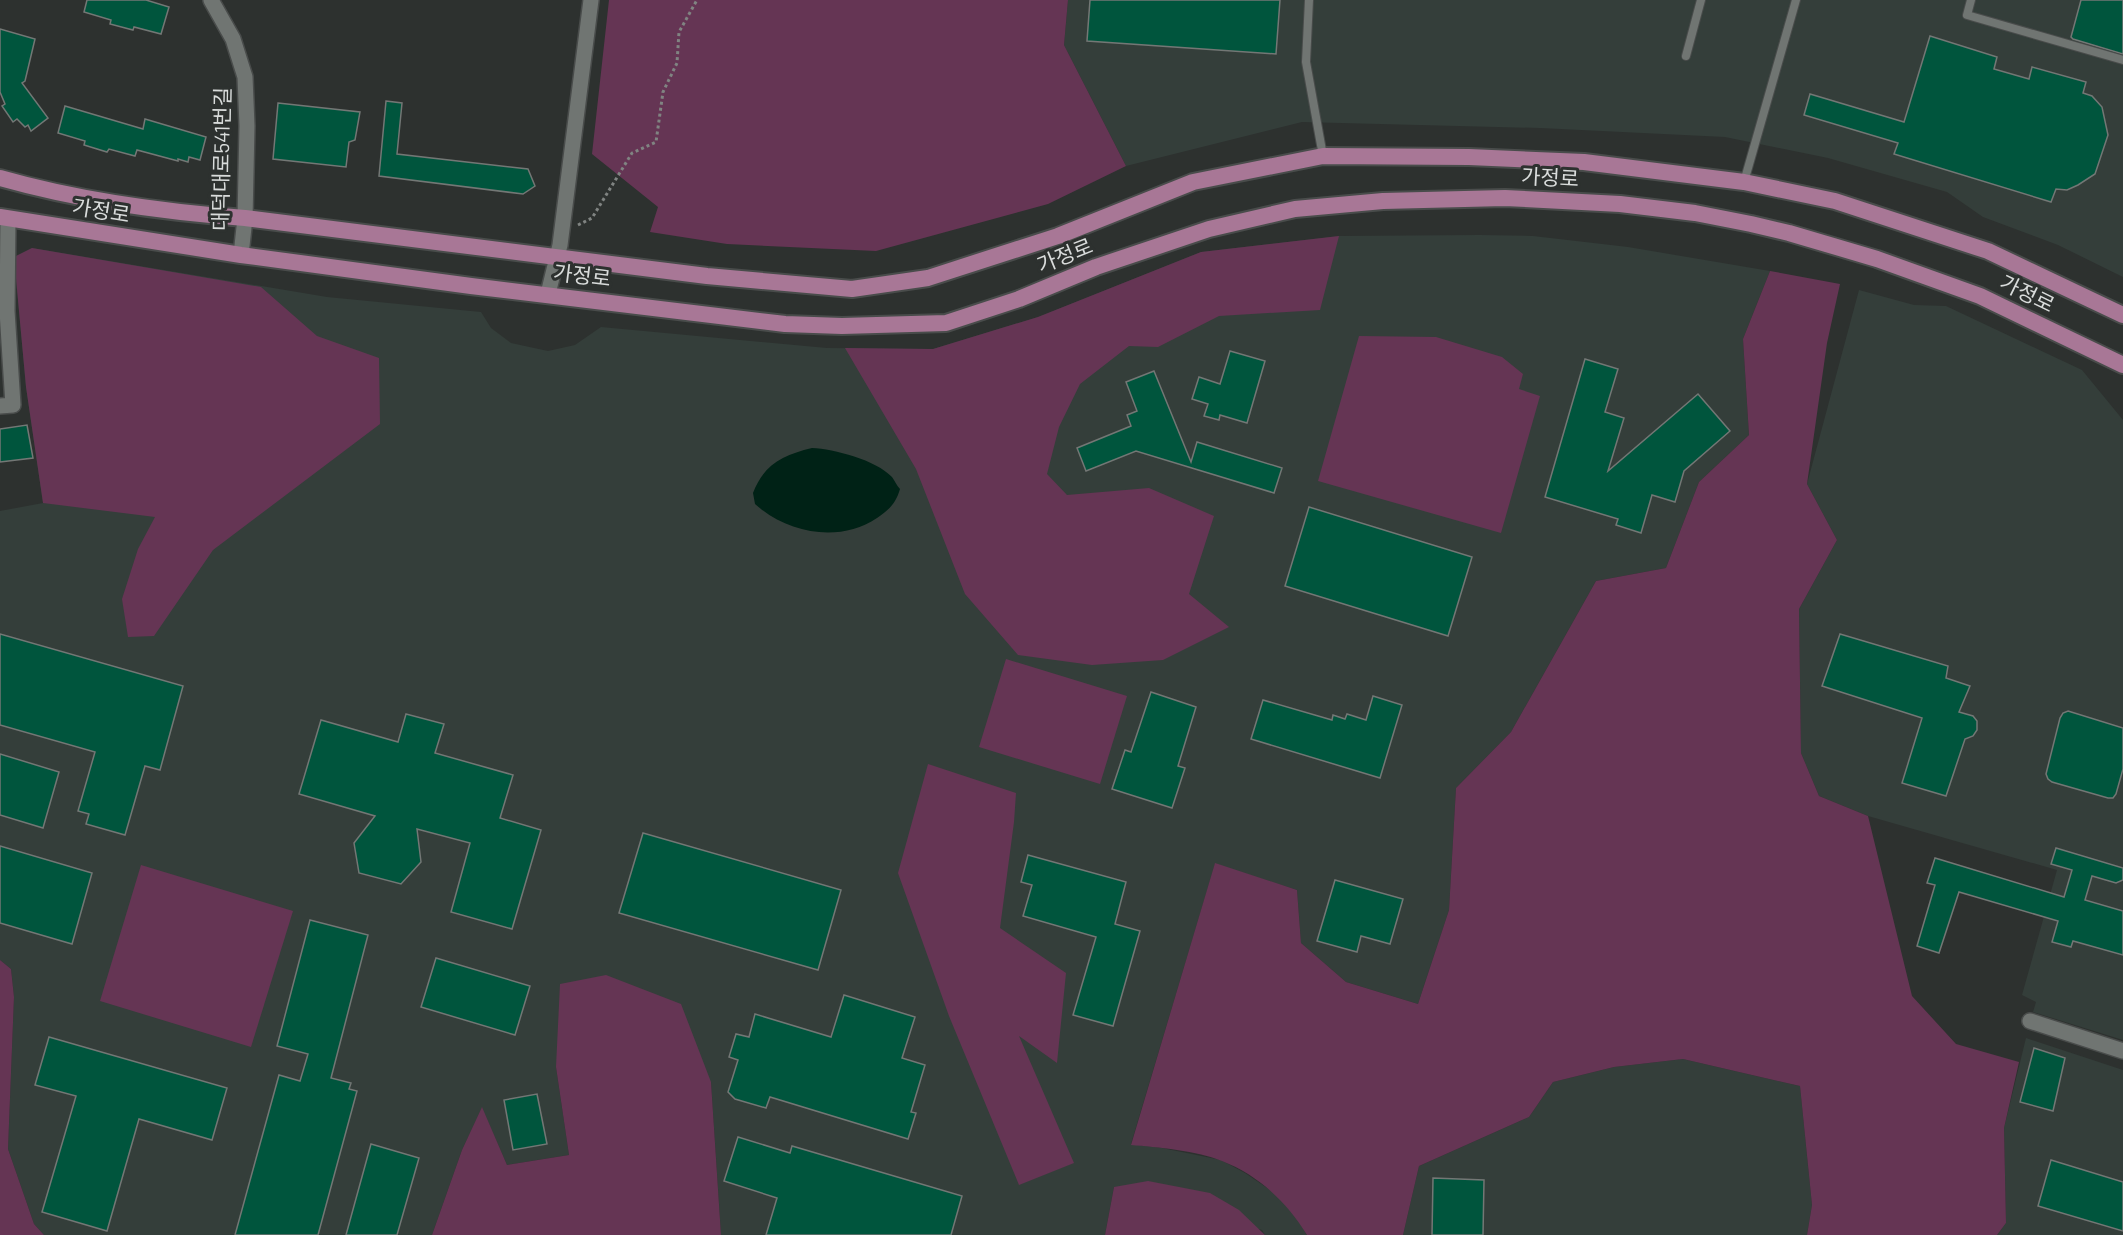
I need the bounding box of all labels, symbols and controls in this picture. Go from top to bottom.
street label: 대덕대로541번길 [207,87,234,231]
street label: 가정로 [1520,163,1580,191]
street label: 가정로 [71,193,132,226]
street label: 가정로 [1033,232,1096,277]
street label: 가정로 [552,259,612,290]
street label: 가정로 [1996,269,2059,317]

